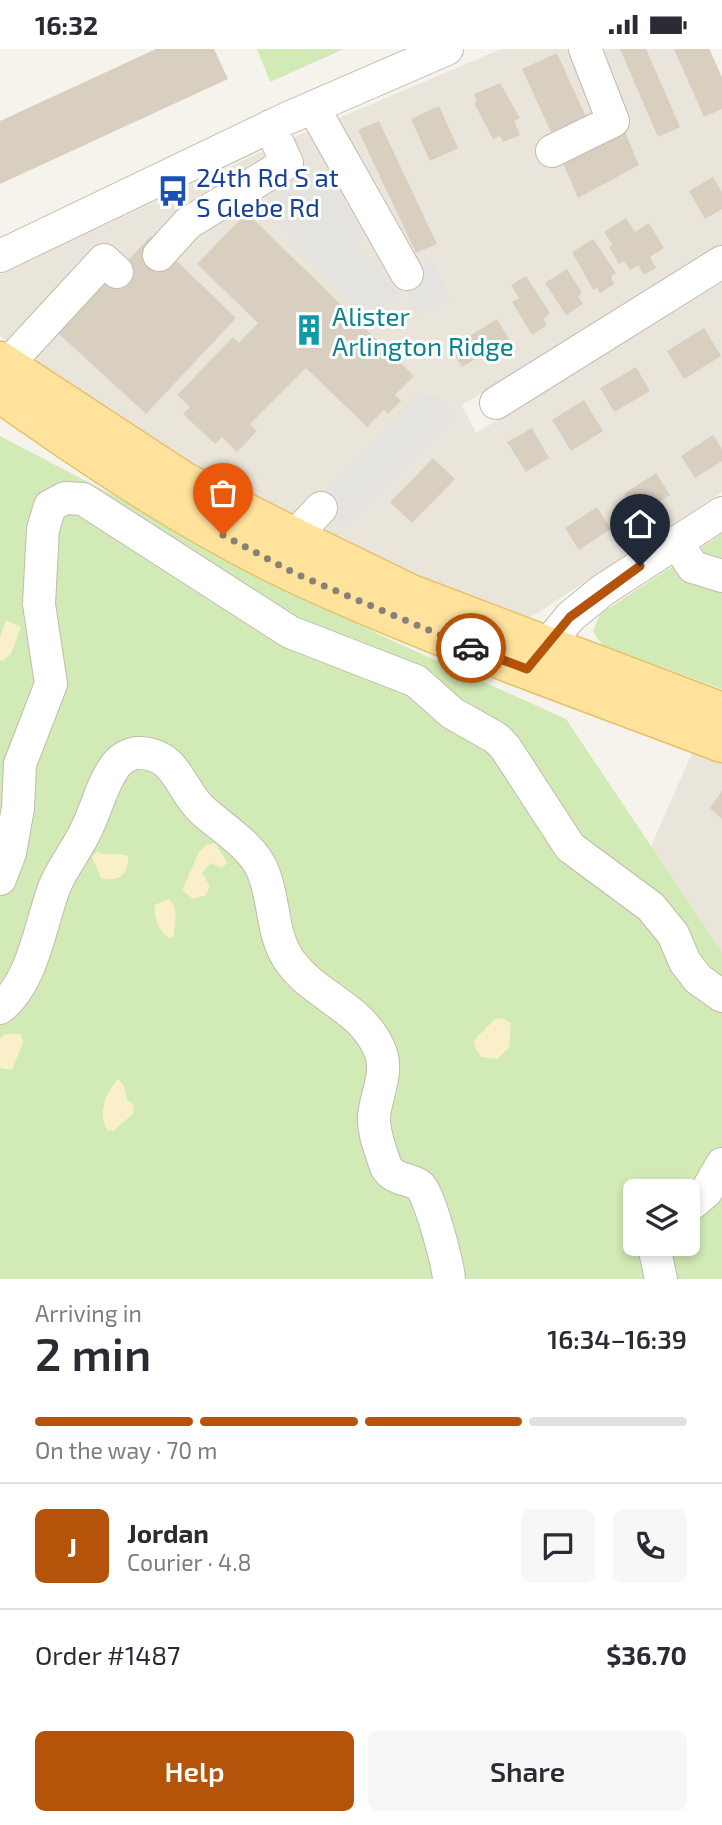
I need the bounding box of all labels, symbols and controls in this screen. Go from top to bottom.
text: 16:32 [35,9,98,40]
place label: 24th Rd S at S Glebe Rd [196,161,339,222]
bus stop icon: 24th Rd S at S Glebe Rd [156,174,190,208]
place label: Alister Arlington Ridge [332,300,514,361]
building icon: Alister Arlington Ridge [292,313,326,347]
pin [193,463,253,535]
icon: bag [204,474,242,512]
pin [610,494,670,566]
icon: home [621,505,659,543]
courier [436,613,506,683]
icon: car [452,629,490,667]
map controls [623,1179,700,1256]
button: layers [623,1179,700,1256]
text: Arriving in [35,1299,142,1327]
text: 16:34–16:39 [547,1323,687,1354]
text: 2 min [35,1325,151,1380]
text: On the way · 70 m [35,1436,217,1464]
button: chat [521,1509,595,1583]
button: phone [613,1509,687,1583]
text: Jordan [127,1517,209,1548]
text: J [67,1531,77,1562]
text: Courier · 4.8 [127,1548,251,1576]
text: Order #1487 [35,1639,180,1670]
text: $36.70 [606,1639,687,1670]
button: Help [35,1731,354,1811]
button: Share [368,1731,687,1811]

